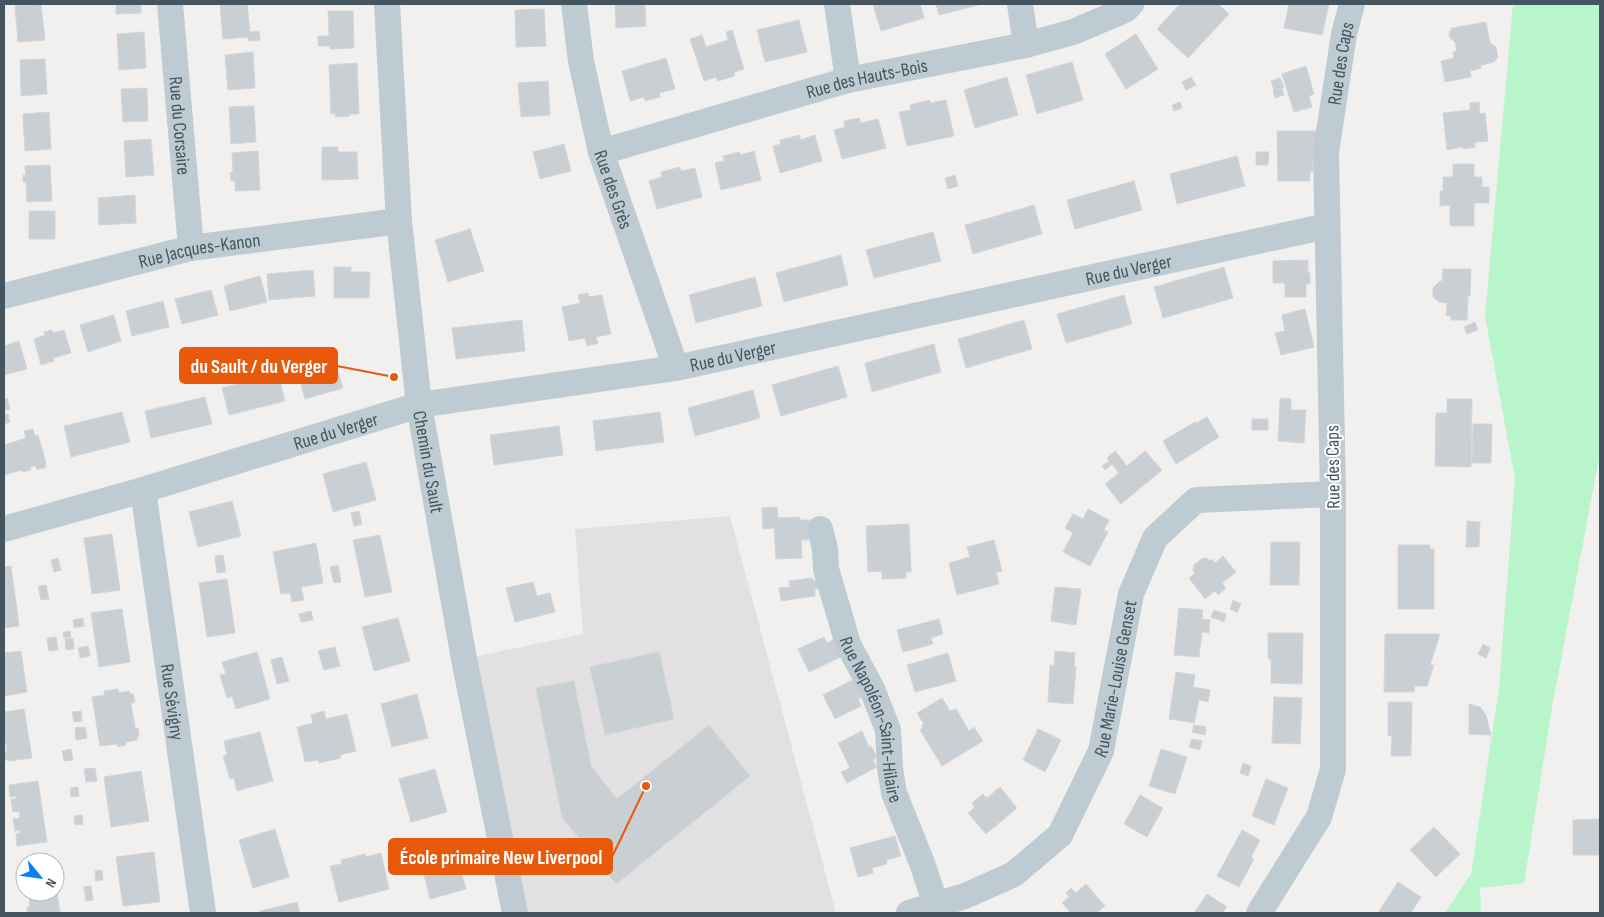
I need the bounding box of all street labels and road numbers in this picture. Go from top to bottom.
street label: Rue des Caps [1323,19,1360,107]
street label: Rue des Hauts-Bois [804,55,930,105]
street label: Rue du Corsaire [163,75,195,176]
street label: Rue des Grès [588,147,637,232]
street label: Rue Jacques-Kanon [136,229,262,274]
street label: Rue du Verger [1084,250,1175,291]
street label: Rue du Verger [688,336,779,378]
street label: Rue du Verger [291,408,382,456]
street label: Chemin du Sault [407,409,448,515]
street label: Rue des Caps [1321,425,1346,509]
street label: Rue Marie-Louise Genset [1090,598,1143,762]
street label: Rue Napoléon-Saint-Hilaire [834,634,907,806]
street label: Rue Sévigny [155,662,188,742]

